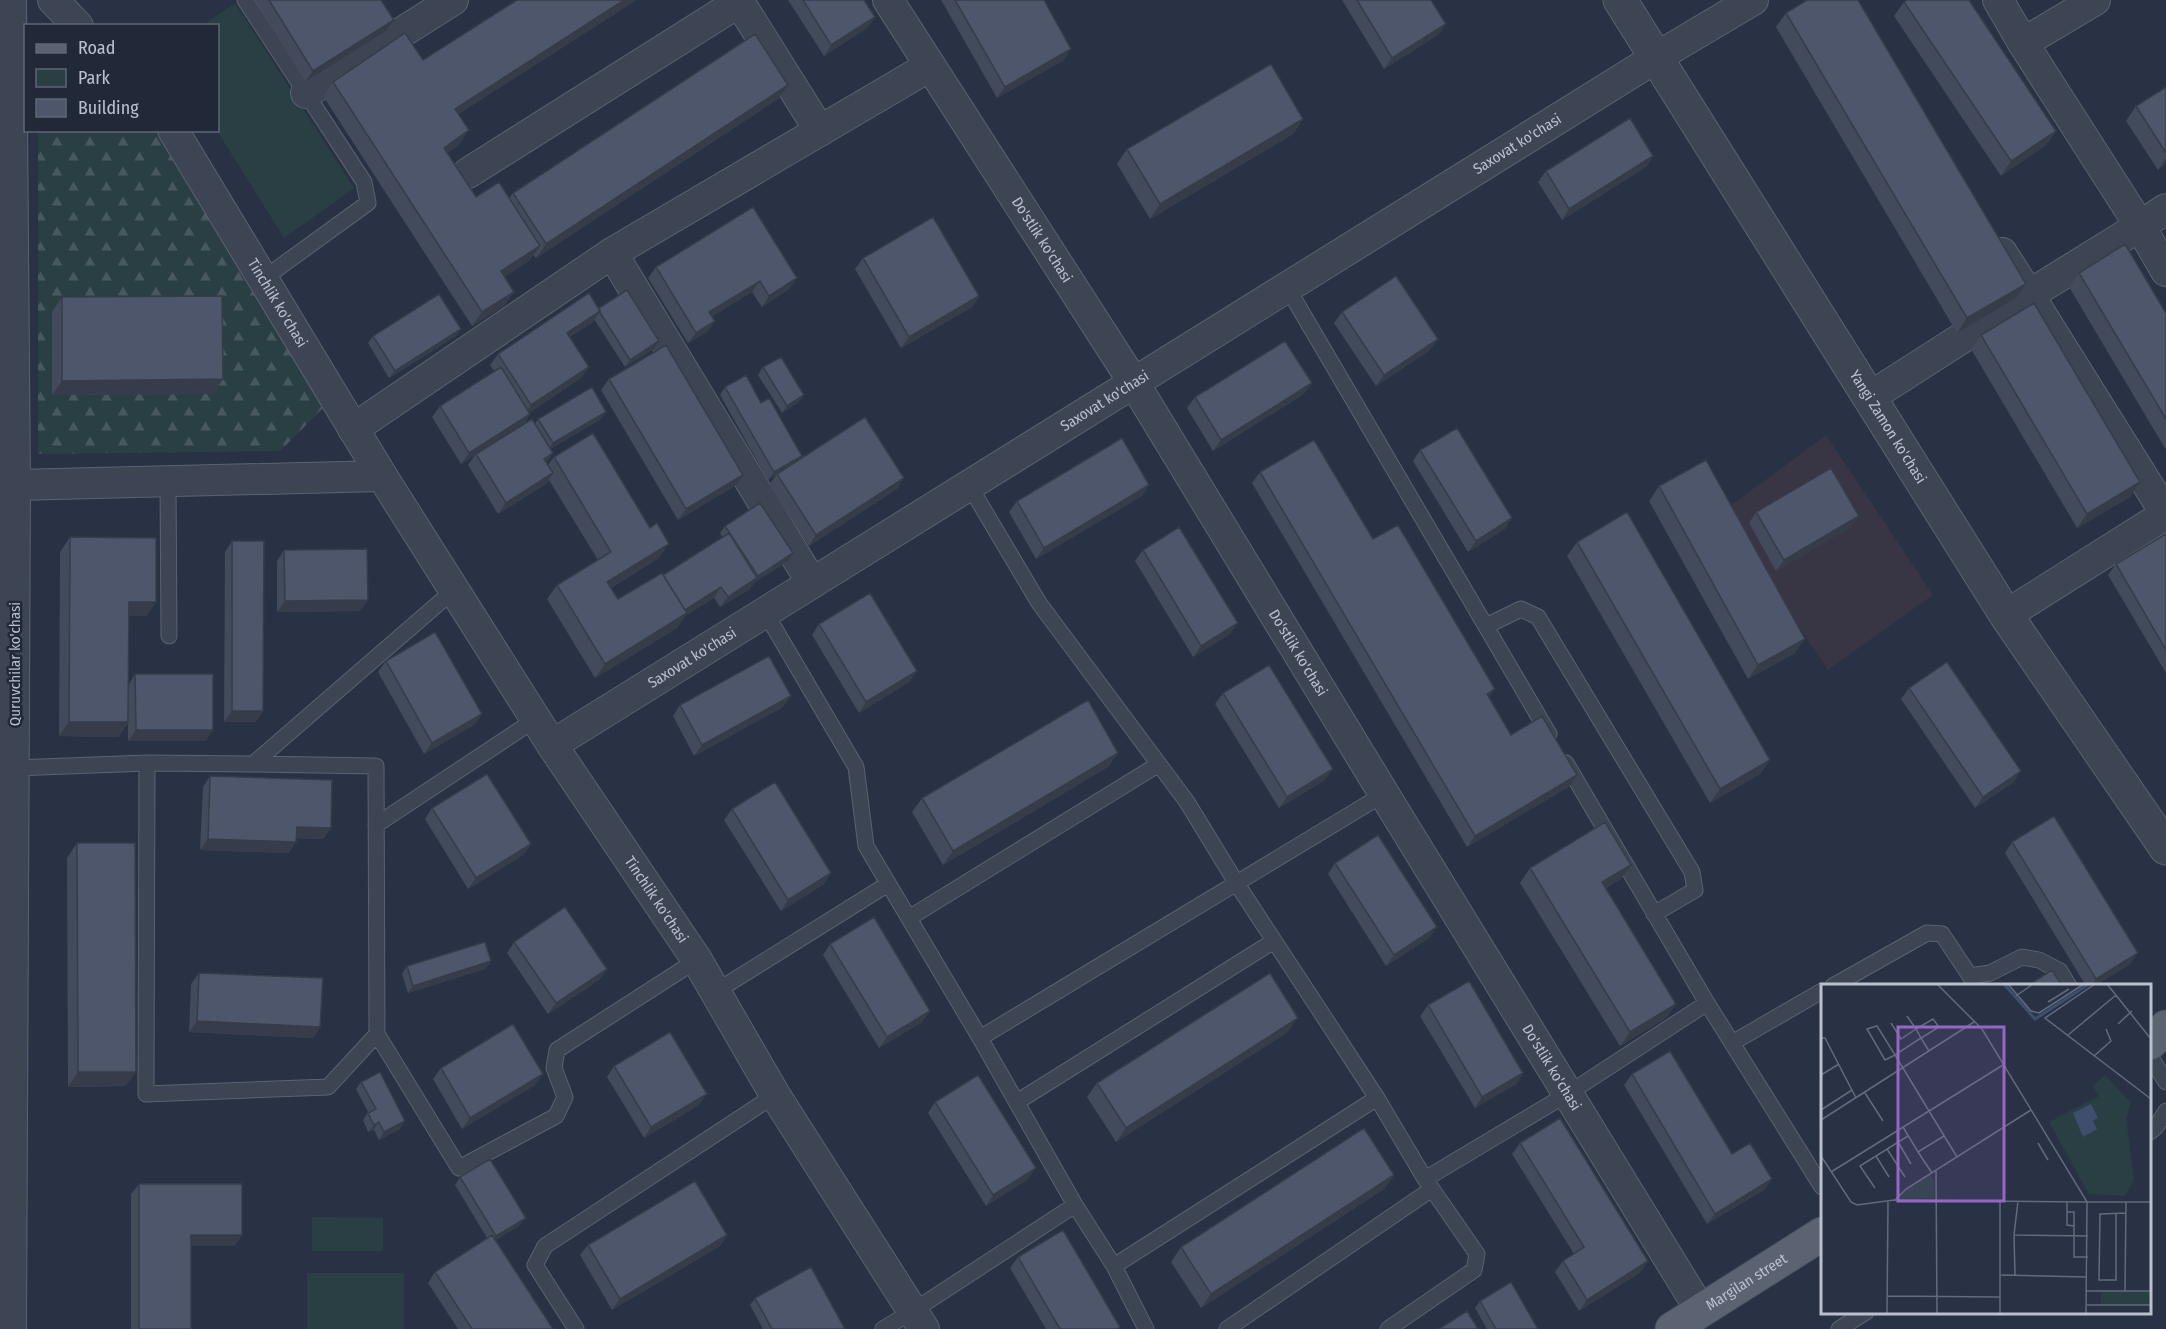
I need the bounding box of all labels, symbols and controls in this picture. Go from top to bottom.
legend [24,24,219,132]
text: Road [78,37,115,59]
text: Park [78,67,111,89]
text: Building [78,97,139,119]
street label: Saxovat ko'chasi [1470,110,1565,178]
street label: Do'stlik ko'chasi [1008,194,1076,286]
street label: Tinchlik ko'chasi [244,255,311,351]
street label: Saxovat ko'chasi [1057,367,1152,435]
street label: Yangi Zamon ko'chasi [1846,367,1930,487]
street label: Quruvchilar ko'chasi [6,602,24,726]
street label: Do'stlik ko'chasi [1265,606,1331,699]
street label: Saxovat ko'chasi [645,624,740,692]
street label: Tinchlik ko'chasi [621,853,692,946]
inset map [1821,984,2151,1314]
street label: Do'stlik ko'chasi [1518,1021,1585,1114]
street label: Margilan street [1702,1250,1790,1314]

